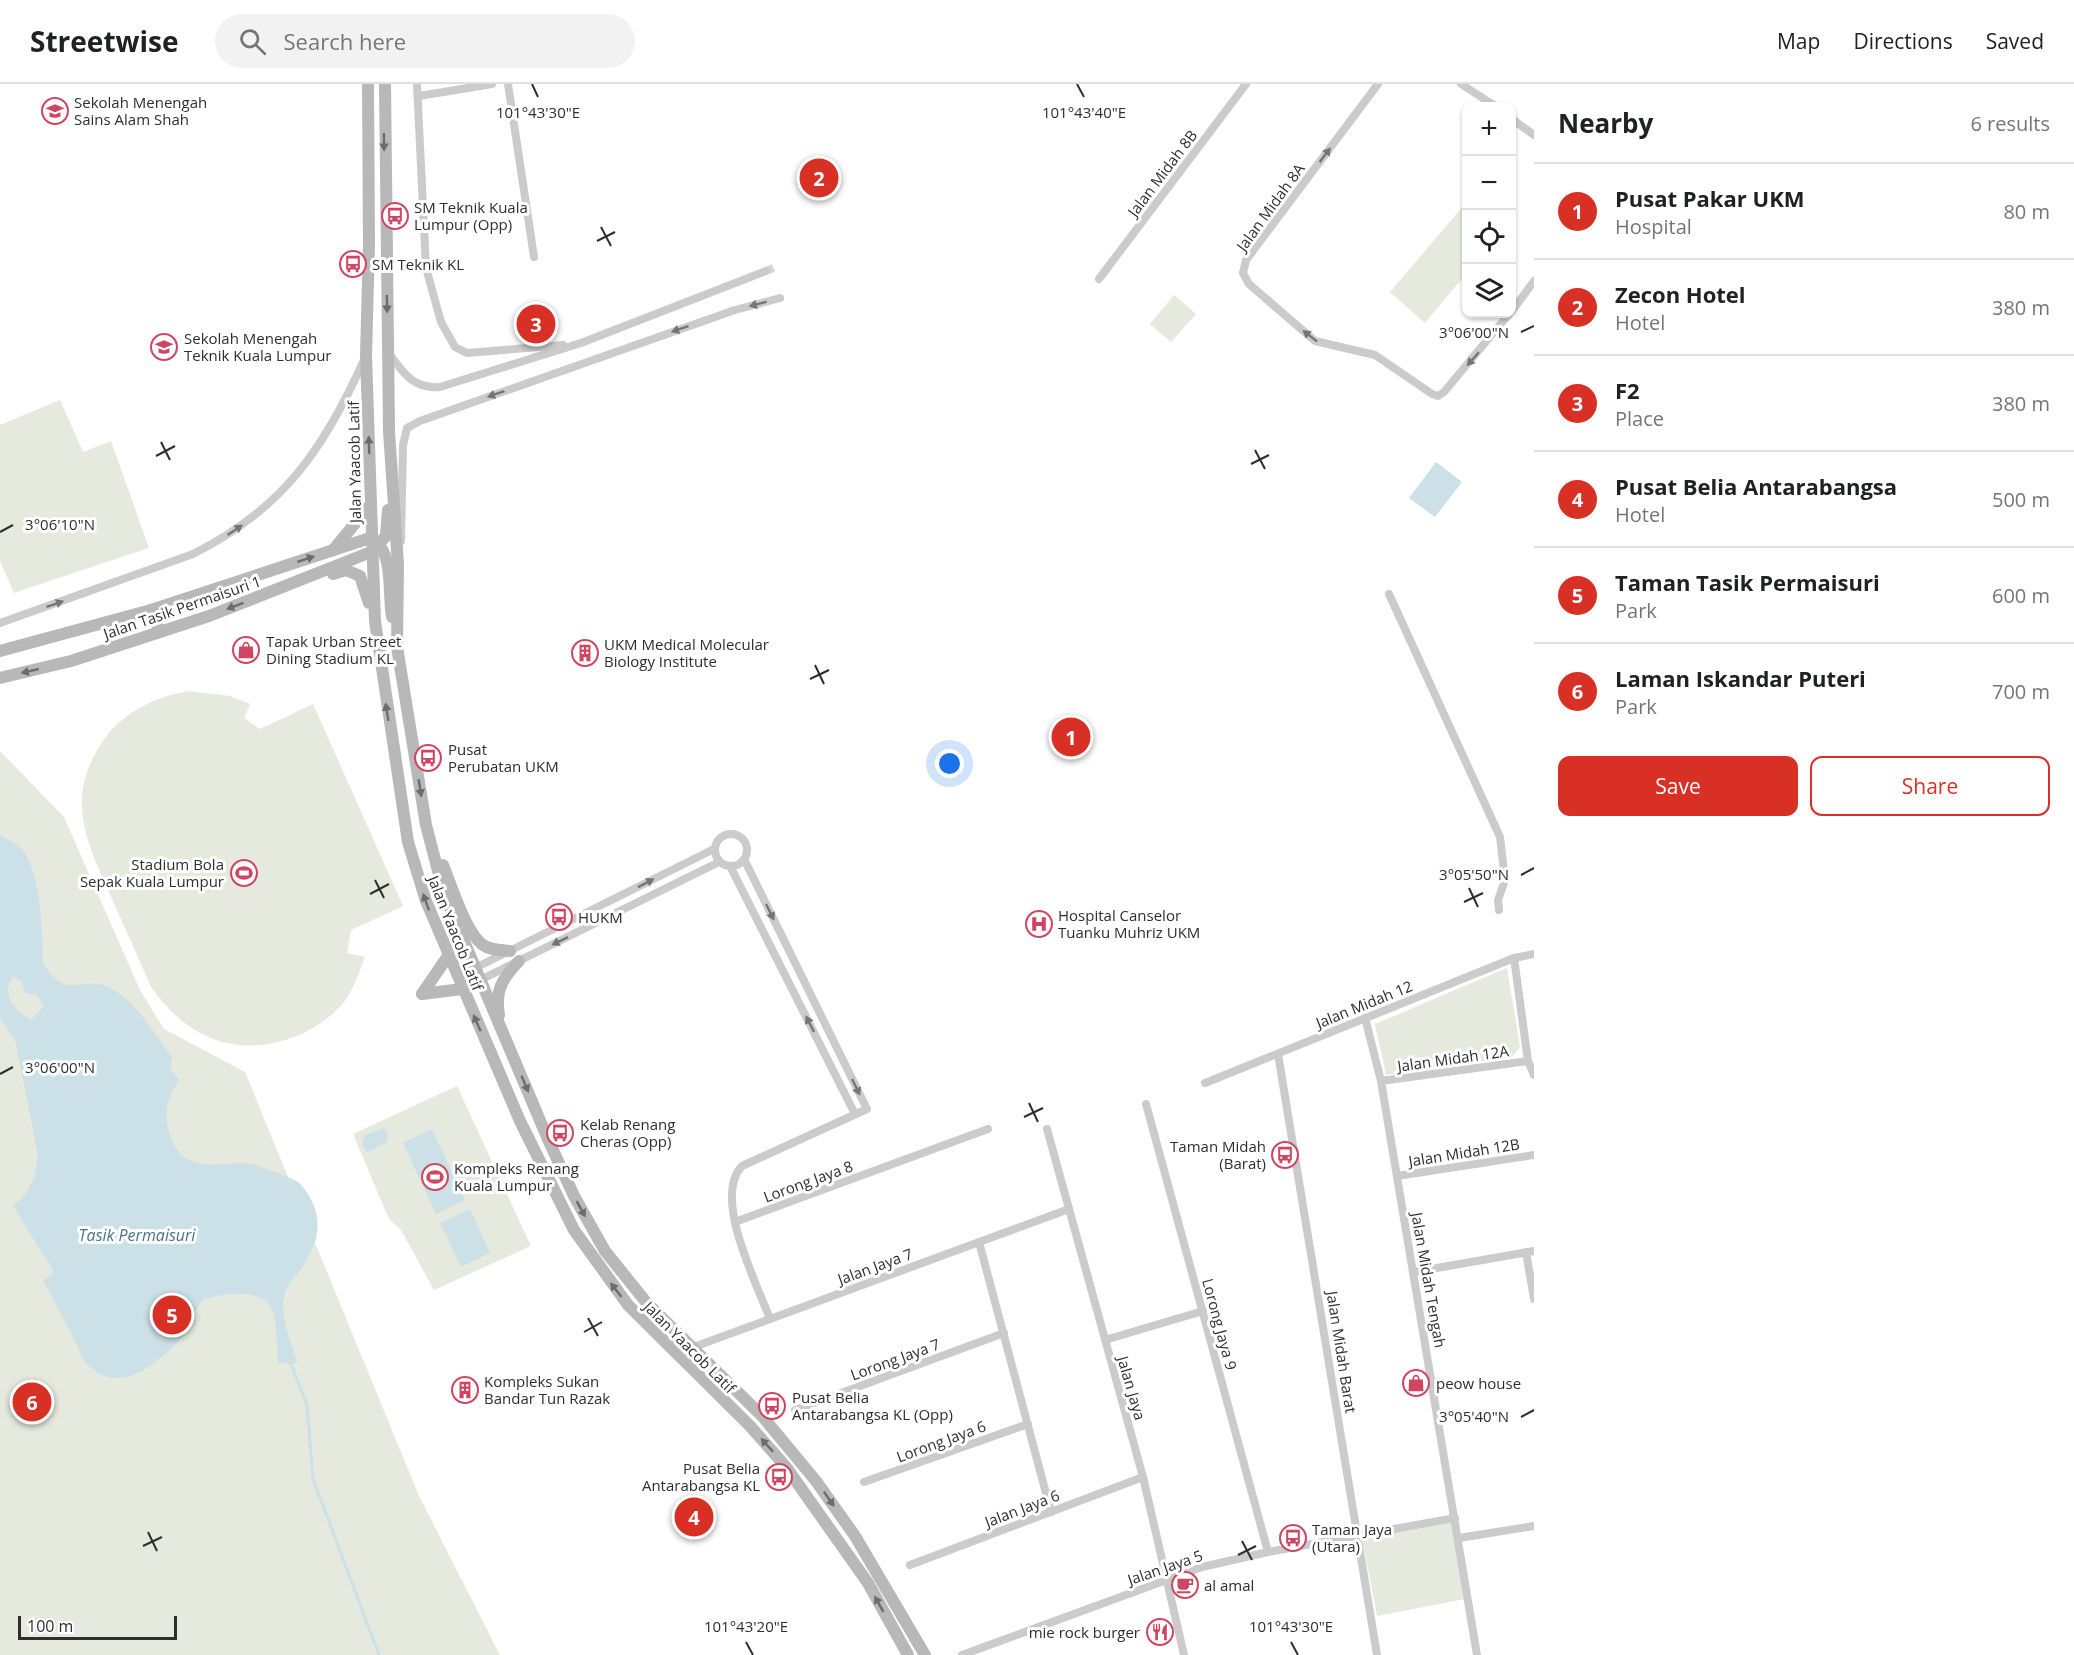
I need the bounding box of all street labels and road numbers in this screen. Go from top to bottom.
street label: Jalan Midah 8B [1122,126,1201,222]
street label: Jalan Midah 8A [1230,159,1309,256]
street label: Jalan Yaacob Latif [343,400,365,525]
street label: Jalan Tasik Permaisuri 1 [99,571,263,644]
street label: Jalan Yaacob Latif [423,871,489,994]
street label: Jalan Midah 12 [1311,976,1415,1033]
street label: Jalan Midah 12A [1394,1040,1510,1076]
street label: Jalan Midah 12B [1405,1133,1521,1171]
street label: Lorong Jaya 8 [760,1156,856,1206]
street label: Jalan Midah Tengah [1407,1209,1451,1349]
street label: Jalan Jaya 7 [833,1243,915,1289]
street label: Lorong Jaya 9 [1198,1276,1242,1372]
street label: Jalan Midah Barat [1322,1288,1362,1414]
street label: Jalan Yaacob Latif [638,1295,741,1398]
street label: Lorong Jaya 7 [847,1334,943,1384]
street label: Jalan Jaya [1113,1352,1151,1422]
street label: Lorong Jaya 6 [893,1416,989,1466]
street label: Jalan Jaya 6 [980,1485,1062,1532]
street label: Jalan Jaya 5 [1123,1545,1205,1590]

